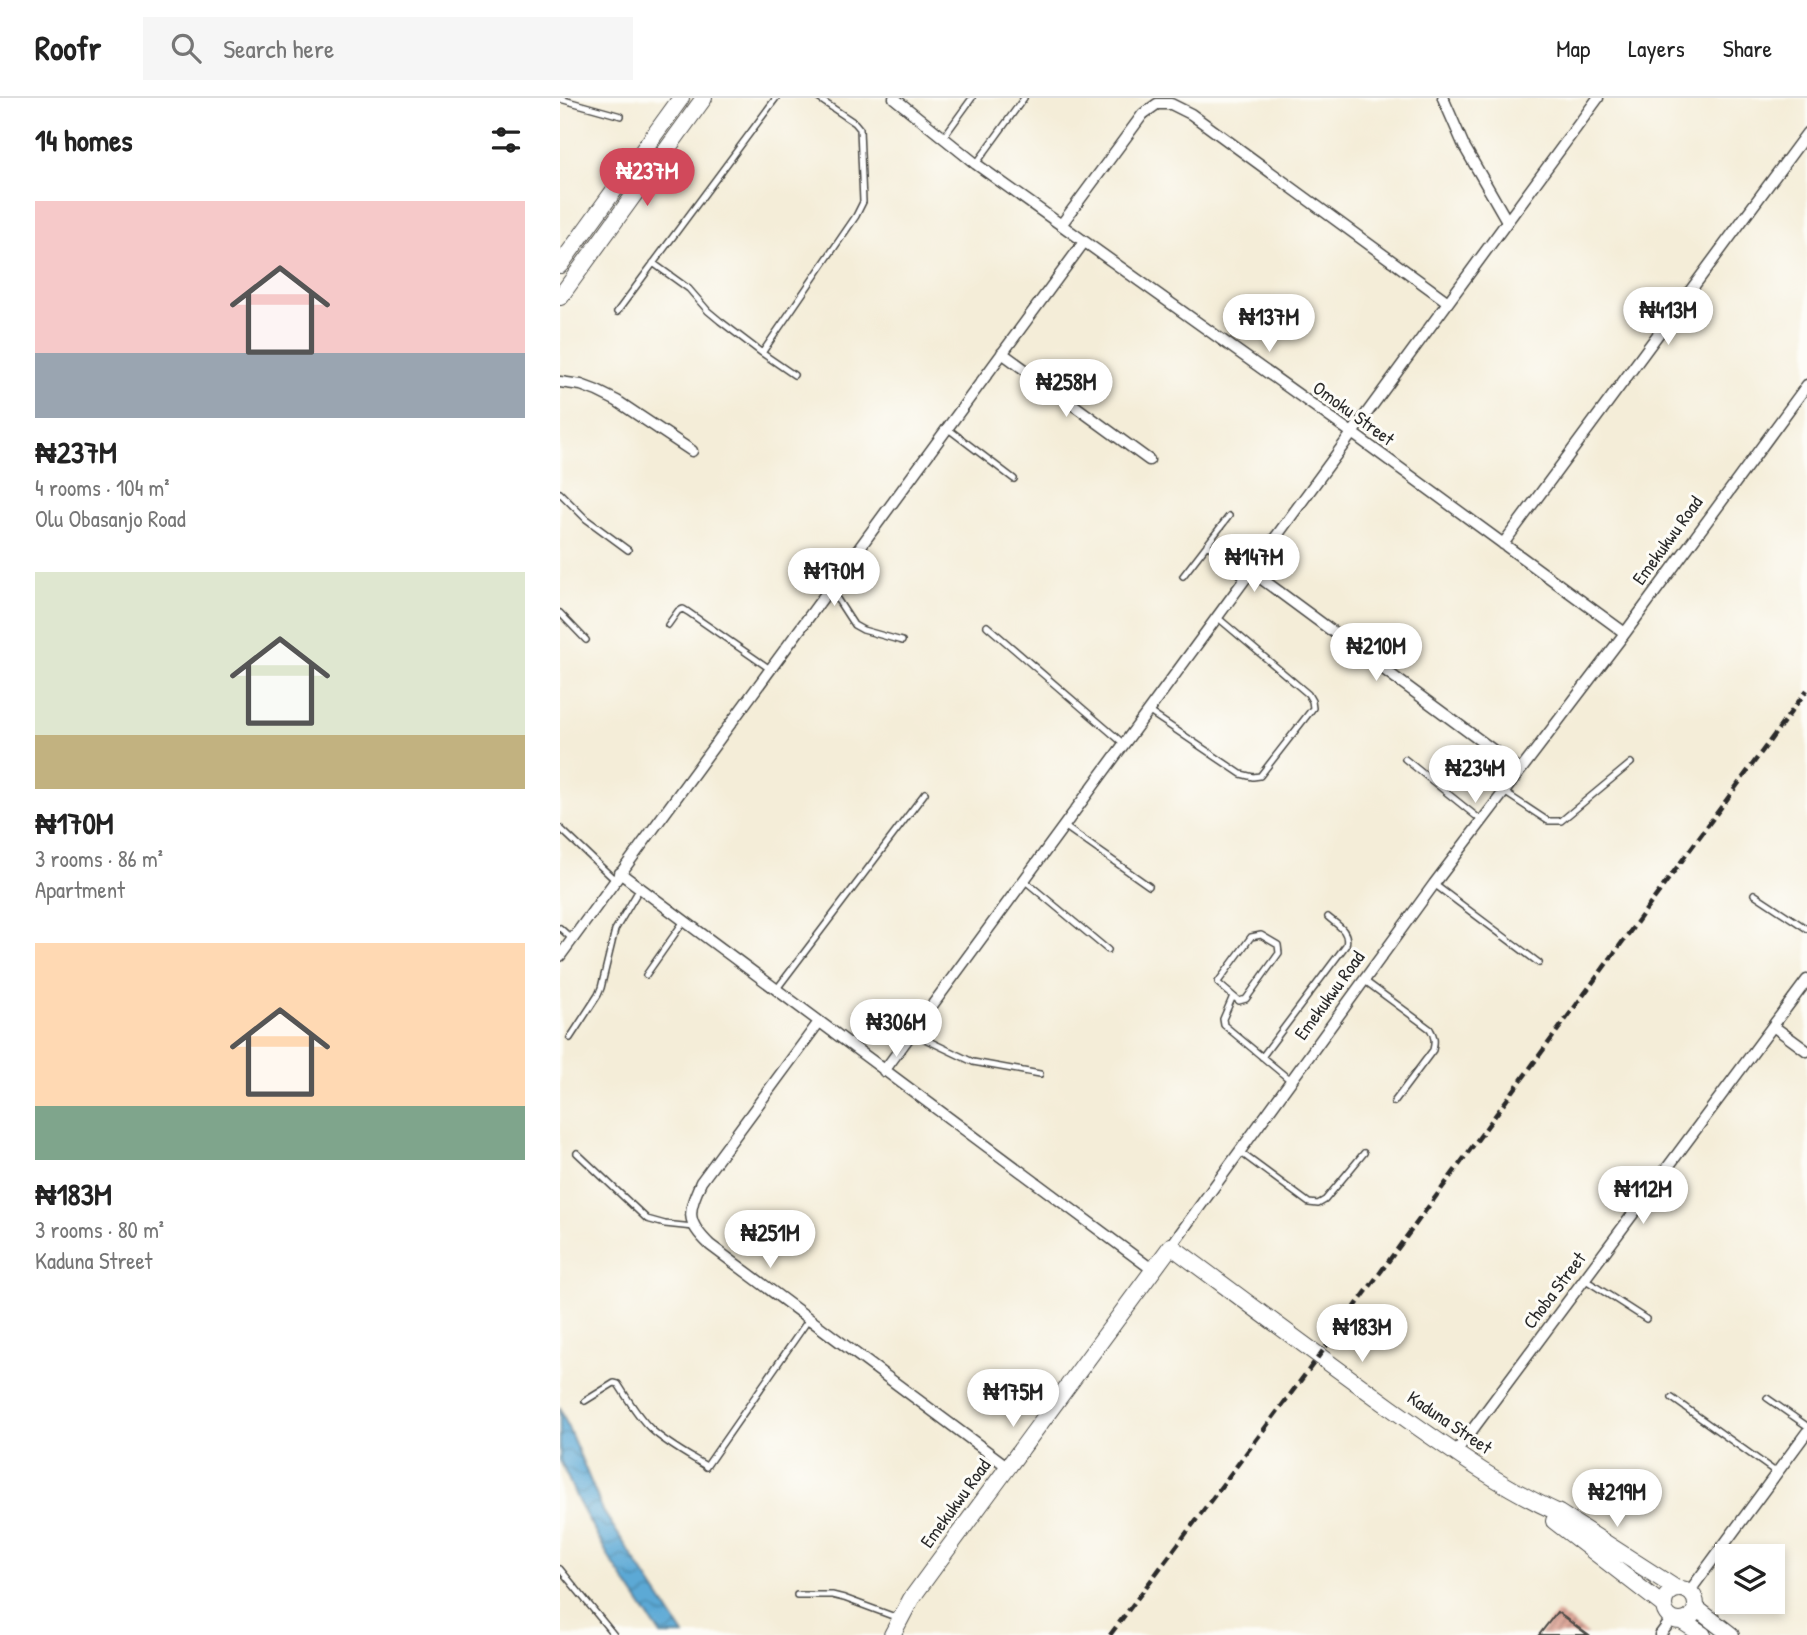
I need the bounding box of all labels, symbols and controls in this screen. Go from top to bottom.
search box [143,17,633,80]
text: Roofr [35,26,101,70]
icon: search [167,29,205,67]
text: Search here [223,31,334,66]
text: Map [1556,32,1590,64]
text: Layers [1628,32,1685,64]
text: Share [1723,32,1772,64]
text: 14 homes [35,120,133,160]
icon: filters [487,121,525,159]
pin: ₦237M [598,148,696,208]
text: ₦237M [616,155,678,186]
icon: home [217,247,343,373]
pin: ₦413M [1619,288,1717,347]
pin: ₦137M [1220,294,1318,354]
text: ₦413M [1639,294,1697,325]
text: ₦137M [1239,301,1299,332]
pin: ₦258M [1017,360,1115,419]
text: ₦258M [1036,366,1096,397]
street label: Omoku Street [1308,374,1401,452]
text: ₦237M [35,432,117,472]
text: 4 rooms · 104 m² [35,472,169,503]
street label: Emekukwu Road [1626,490,1708,590]
text: Olu Obasanjo Road [35,503,186,534]
pin: ₦147M [1205,534,1303,594]
text: ₦147M [1225,541,1283,572]
pin: ₦170M [785,548,883,608]
text: ₦170M [804,555,864,586]
icon: home [217,618,343,744]
pin: ₦210M [1327,624,1425,683]
text: ₦210M [1346,630,1406,661]
pin: ₦234M [1426,746,1524,805]
text: ₦234M [1445,752,1505,783]
text: ₦170M [35,803,114,843]
text: 3 rooms · 86 m² [35,843,163,874]
text: Apartment [35,874,125,905]
street label: Emekukwu Road [1288,945,1370,1045]
icon: home [217,989,343,1115]
pin: ₦306M [847,1000,945,1059]
text: ₦306M [866,1006,926,1037]
pin: ₦112M [1594,1166,1692,1226]
text: ₦112M [1614,1173,1672,1204]
text: ₦183M [35,1174,112,1214]
pin: ₦251M [721,1210,819,1270]
text: 3 rooms · 80 m² [35,1214,164,1245]
text: ₦251M [740,1217,800,1248]
text: Kaduna Street [35,1245,152,1276]
street label: Choba Street [1517,1246,1592,1334]
pin: ₦183M [1313,1304,1411,1364]
text: ₦183M [1333,1311,1391,1342]
pin: ₦175M [964,1370,1062,1429]
text: ₦175M [983,1376,1043,1407]
street label: Kaduna Street [1403,1384,1498,1460]
street label: Emekukwu Road [914,1453,996,1553]
pin: ₦219M [1568,1470,1666,1529]
text: ₦219M [1588,1476,1646,1507]
map controls [1715,1544,1785,1614]
button: layers [1715,1544,1785,1614]

